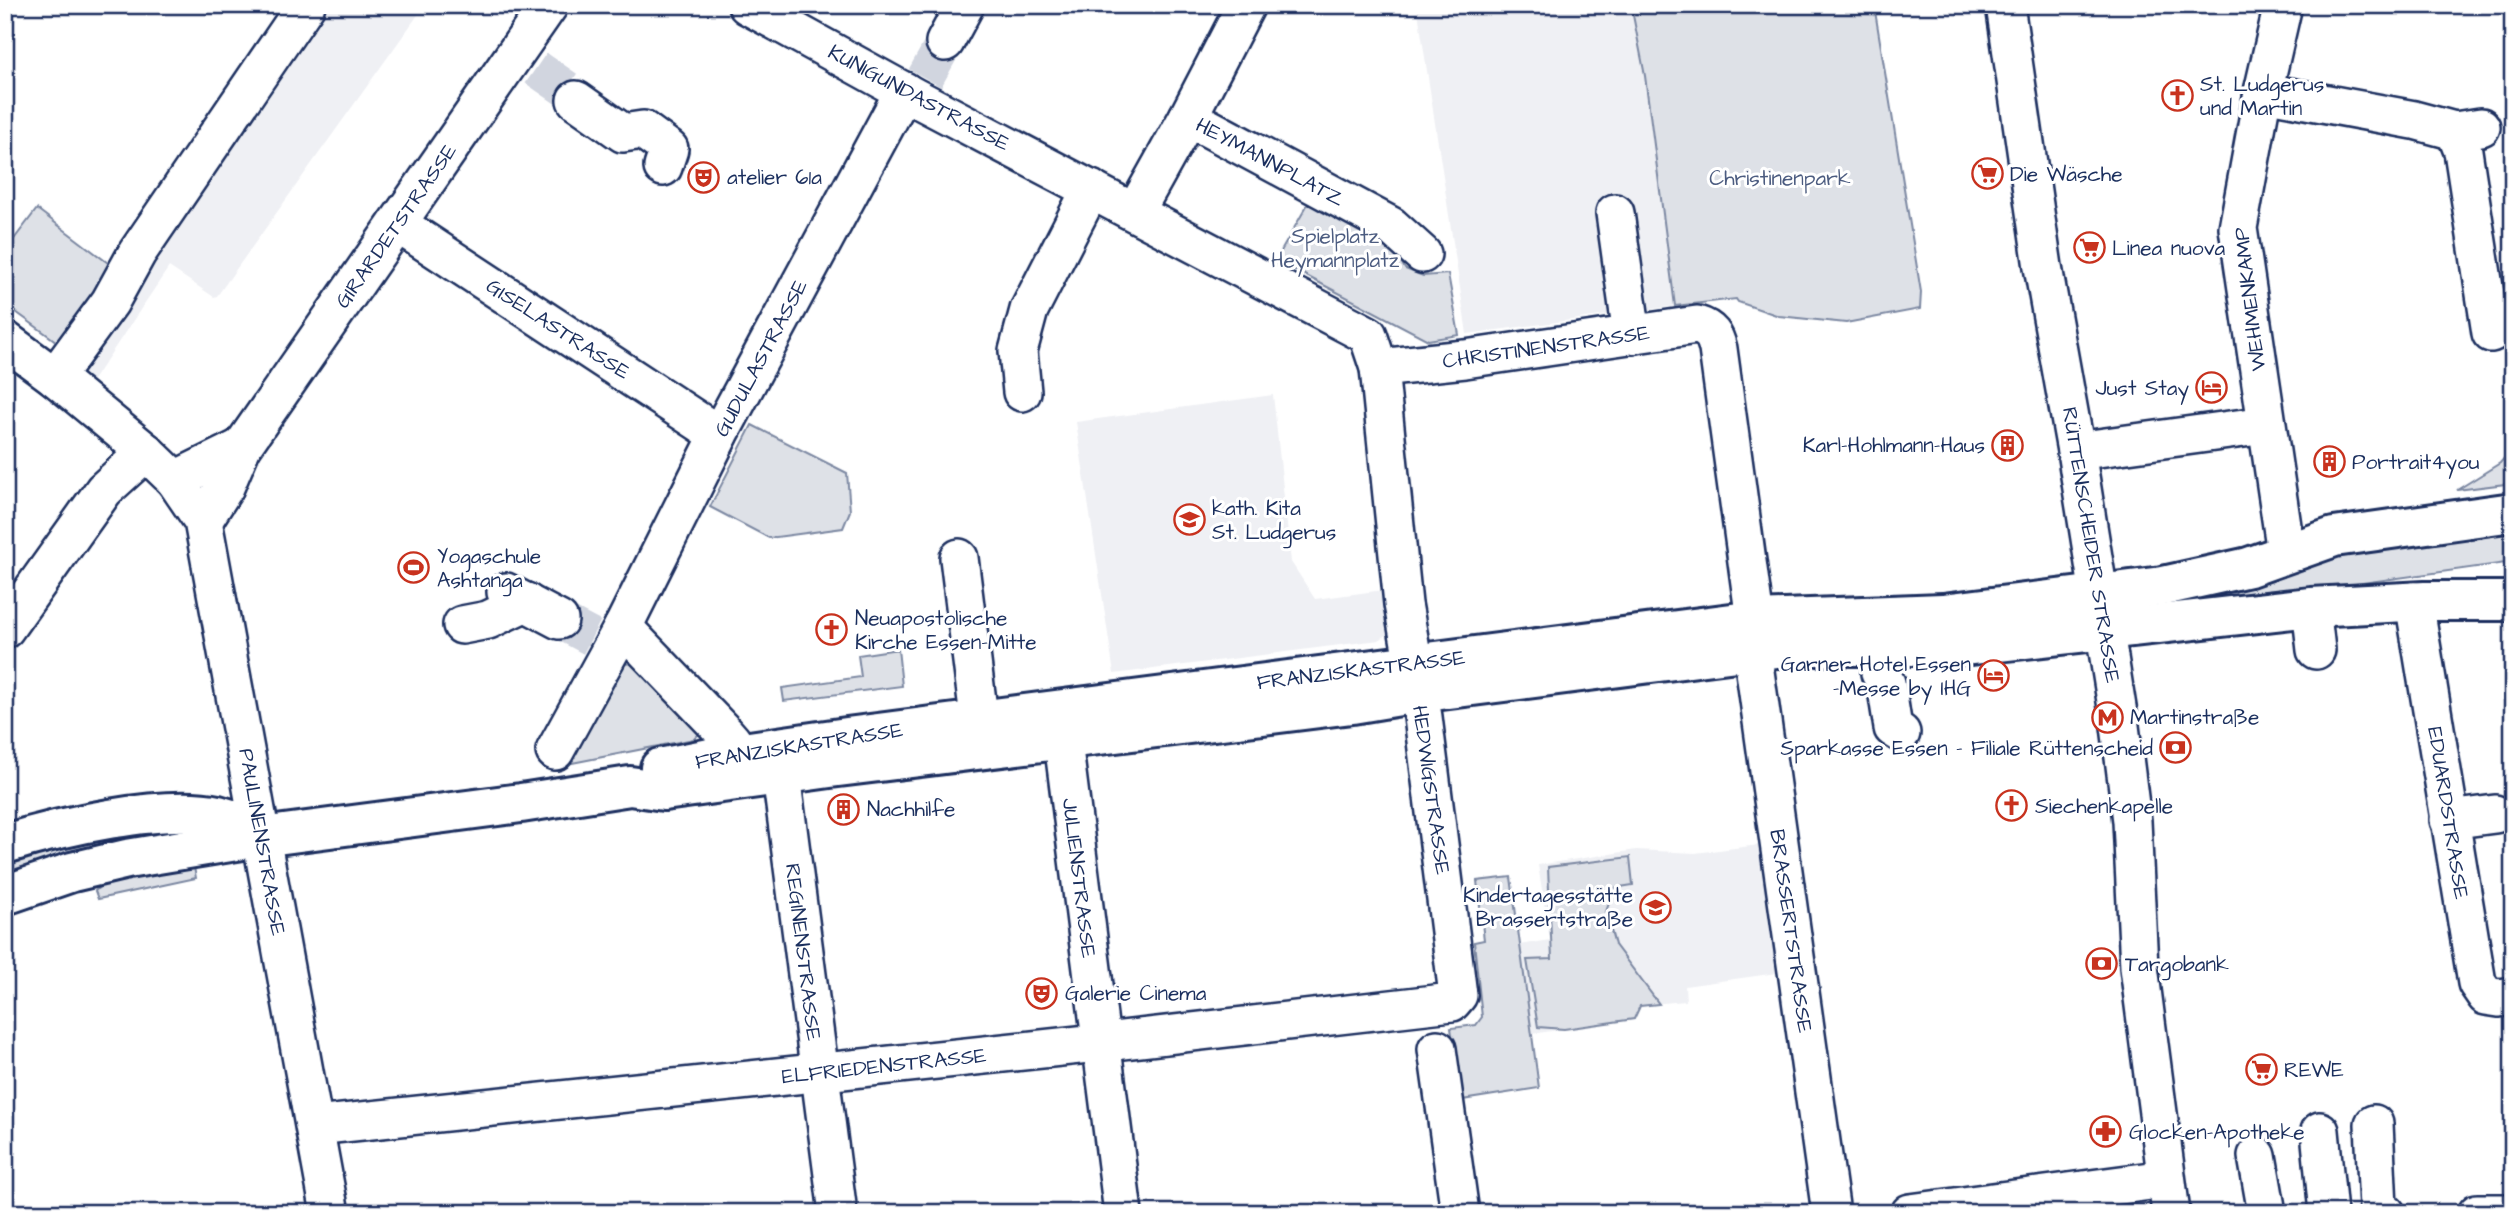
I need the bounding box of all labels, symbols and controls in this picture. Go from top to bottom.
street label: KUNIGUNDASTRASSE [823,38,1015,158]
place label: St. Ludgerus und Martin [2200,70,2324,123]
church icon: St. Ludgerus und Martin [2160,79,2194,113]
street label: HEYMANNPLATZ [1191,111,1349,213]
street label: GIRARDETSTRASSE [328,137,464,314]
supermarket icon: Die Wäsche [1970,157,2004,191]
theatre icon: atelier 61a [687,160,721,194]
place label: Die Wäsche [2010,160,2123,189]
place label: atelier 61a [727,163,822,192]
park label: Christinenpark [1709,164,1851,194]
park label: Spielplatz Heymannplatz [1271,222,1400,277]
street label: WEHMENKAMP [2227,225,2273,373]
supermarket icon: Linea nuova [2072,231,2106,265]
place label: Linea nuova [2112,234,2226,263]
street label: GISELASTRASSE [480,272,636,387]
street label: GUDULASTRASSE [707,274,815,442]
street label: CHRISTINENSTRASSE [1441,318,1652,376]
hotel icon: Just Stay [2195,371,2229,405]
place label: Just Stay [2096,374,2189,405]
street label: RÜTTENSCHEIDER STRASSE [2055,405,2127,686]
building icon: Karl-Hohlmann-Haus [1991,428,2025,462]
place label: Karl-Hohlmann-Haus [1803,431,1985,460]
building icon: Portrait4you [2312,445,2346,479]
place label: Portrait4you [2352,448,2480,479]
place label: kath. Kita St. Ludgerus [1212,494,1336,549]
school or university icon: kath. Kita St. Ludgerus [1172,503,1206,537]
place label: Yogaschule Ashtanga [437,542,541,597]
sports icon: Yogaschule Ashtanga [397,551,431,585]
place label: Neuapostolische Kirche Essen-Mitte [855,604,1037,657]
church icon: Neuapostolische Kirche Essen-Mitte [815,613,849,647]
street label: FRANZISKASTRASSE [1255,643,1467,697]
place label: Garner Hotel Essen -Messe by IHG [1781,650,1971,705]
hotel icon: Garner Hotel Essen -Messe by IHG [1977,659,2011,693]
metro station icon: Martinstraße [2090,700,2124,734]
street label: HEDWIGSTRASSE [1405,703,1457,877]
place label: Martinstraße [2130,703,2259,732]
street label: FRANZISKASTRASSE [693,715,905,777]
street label: EDUARDSTRASSE [2420,725,2476,902]
bank icon: Sparkasse Essen - Filiale Rüttenscheid [2159,731,2193,765]
place label: Sparkasse Essen - Filiale Rüttenscheid [1780,734,2153,764]
street label: PAULINENSTRASSE [231,746,293,938]
church icon: Siechenkapelle [1995,789,2029,823]
building icon: Nachhilfe [827,792,861,826]
place label: Siechenkapelle [2035,792,2173,822]
place label: Nachhilfe [867,795,955,824]
street label: JULIENSTRASSE [1055,797,1103,960]
street label: BRASSERTSTRASSE [1762,827,1820,1035]
street label: REGINENSTRASSE [778,862,828,1043]
place label: Kindertagesstätte Brassertstraße [1463,881,1633,934]
school or university icon: Kindertagesstätte Brassertstraße [1639,890,1673,924]
bank icon: Targobank [2085,947,2119,981]
place label: Targobank [2125,950,2229,981]
theatre icon: Galerie Cinema [1025,976,1059,1010]
place label: Galerie Cinema [1065,979,1207,1008]
street label: ELFRIEDENSTRASSE [780,1041,988,1091]
supermarket icon: REWE [2244,1053,2278,1087]
place label: REWE [2284,1056,2344,1085]
pharmacy icon: Glocken-Apotheke [2089,1115,2123,1149]
place label: Glocken-Apotheke [2129,1118,2305,1148]

